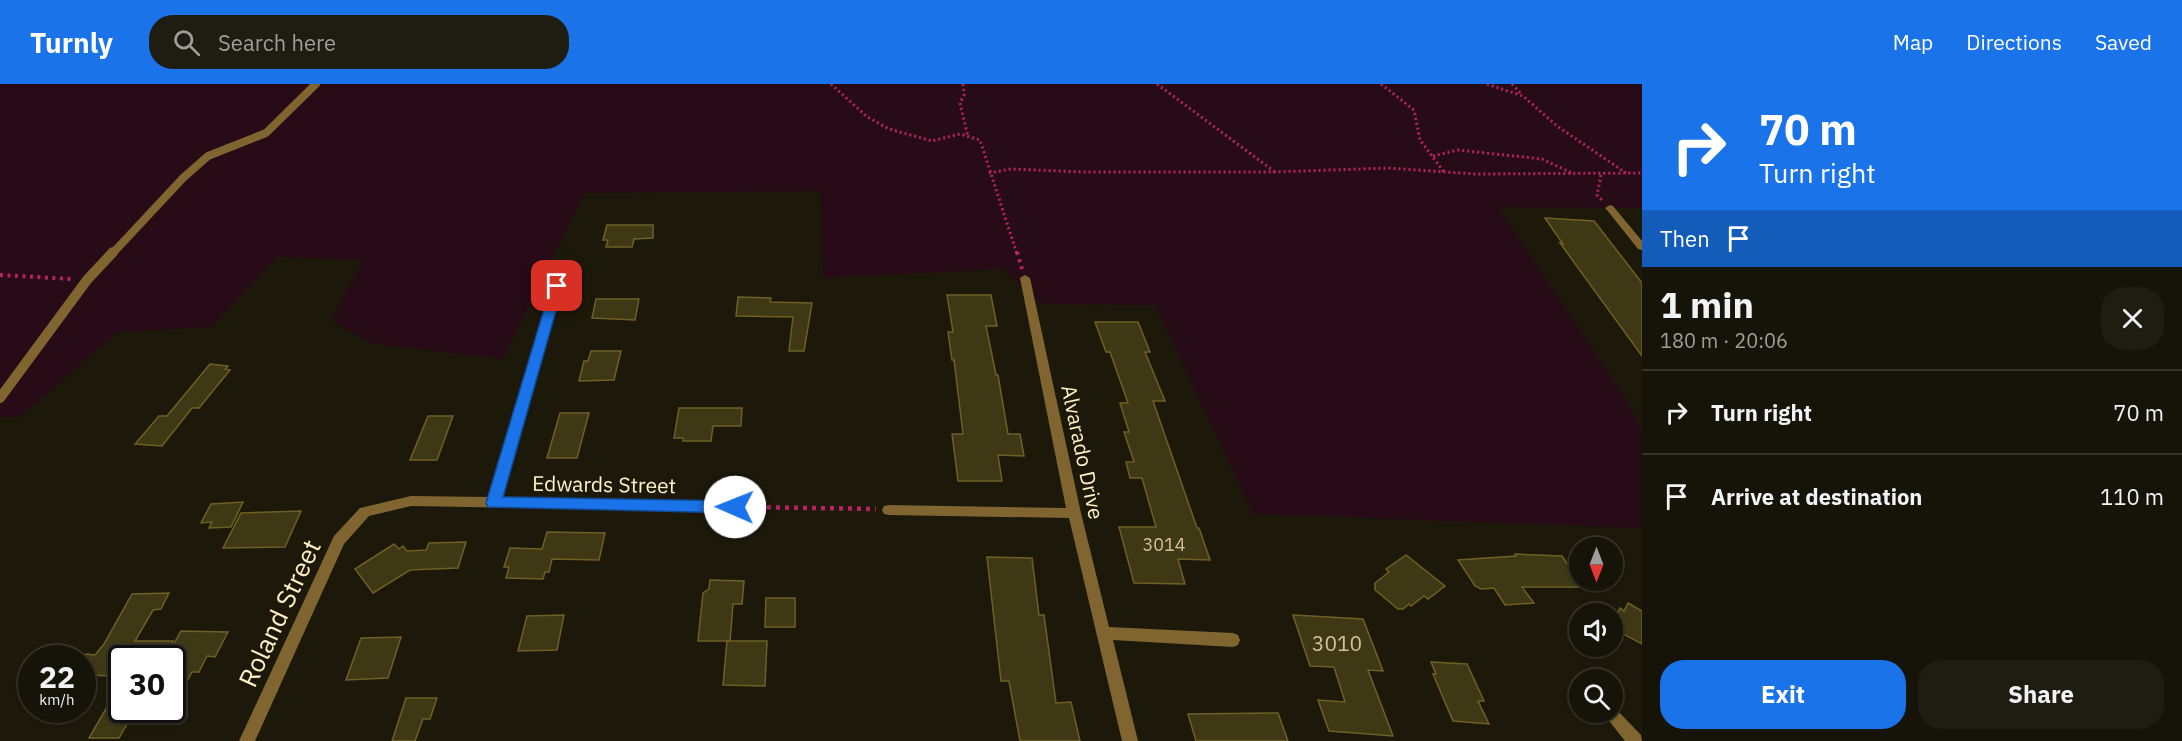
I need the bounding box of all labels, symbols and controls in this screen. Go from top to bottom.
search box [149,15,569,69]
text: Turnly [30,24,113,61]
icon: search [170,26,203,59]
text: Search here [218,28,336,57]
text: Map [1893,28,1933,56]
text: Directions [1966,28,2062,56]
text: Saved [2095,28,2152,56]
text: 70 m [1759,102,1857,157]
icon: right [1660,108,1738,186]
text: Turn right [1759,155,1876,190]
icon: arrive [1722,222,1755,255]
text: Then [1660,224,1710,253]
pin [531,260,582,311]
icon: arrive [540,269,573,302]
text: 1 min [1660,281,1754,328]
button: close [2101,287,2164,350]
text: 180 m · 20:06 [1660,327,1788,354]
street label: Alvarado Drive [1055,382,1111,522]
icon: right [1660,396,1693,429]
text: Turn right [1711,398,1812,427]
text: 70 m [2113,398,2164,427]
street label: Edwards Street [532,469,676,499]
position arrow [703,475,767,539]
icon: arrive [1660,480,1693,513]
text: Arrive at destination [1711,482,1922,511]
text: 110 m [2100,482,2164,511]
house number: 3014 [1142,533,1186,556]
street label: Roland Street [230,534,328,692]
north arrow [1569,537,1623,591]
map controls [1569,537,1623,723]
button: sound [1569,603,1623,657]
house number: 3010 [1312,629,1362,657]
speed limit sign: 30 [108,645,186,723]
text: 22 [39,657,75,696]
button: Exit [1660,660,1906,729]
button: Share [1918,660,2164,729]
button: search [1569,669,1623,723]
text: km/h [39,690,75,709]

